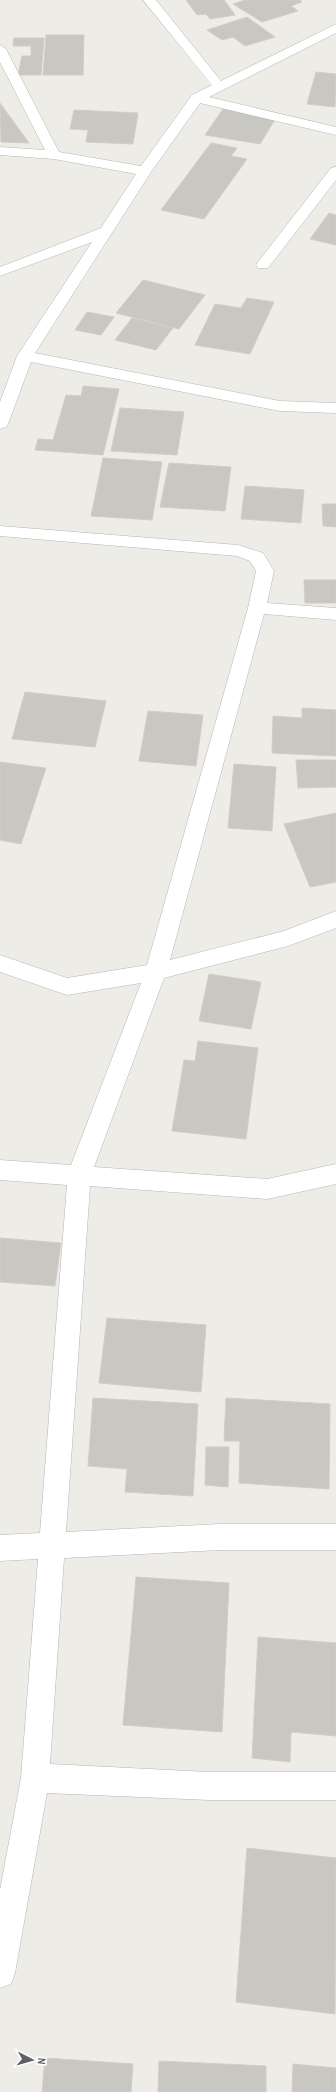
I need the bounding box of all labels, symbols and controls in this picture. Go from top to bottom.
north arrow [12,2040,52,2080]
text: N [35,2057,49,2065]

